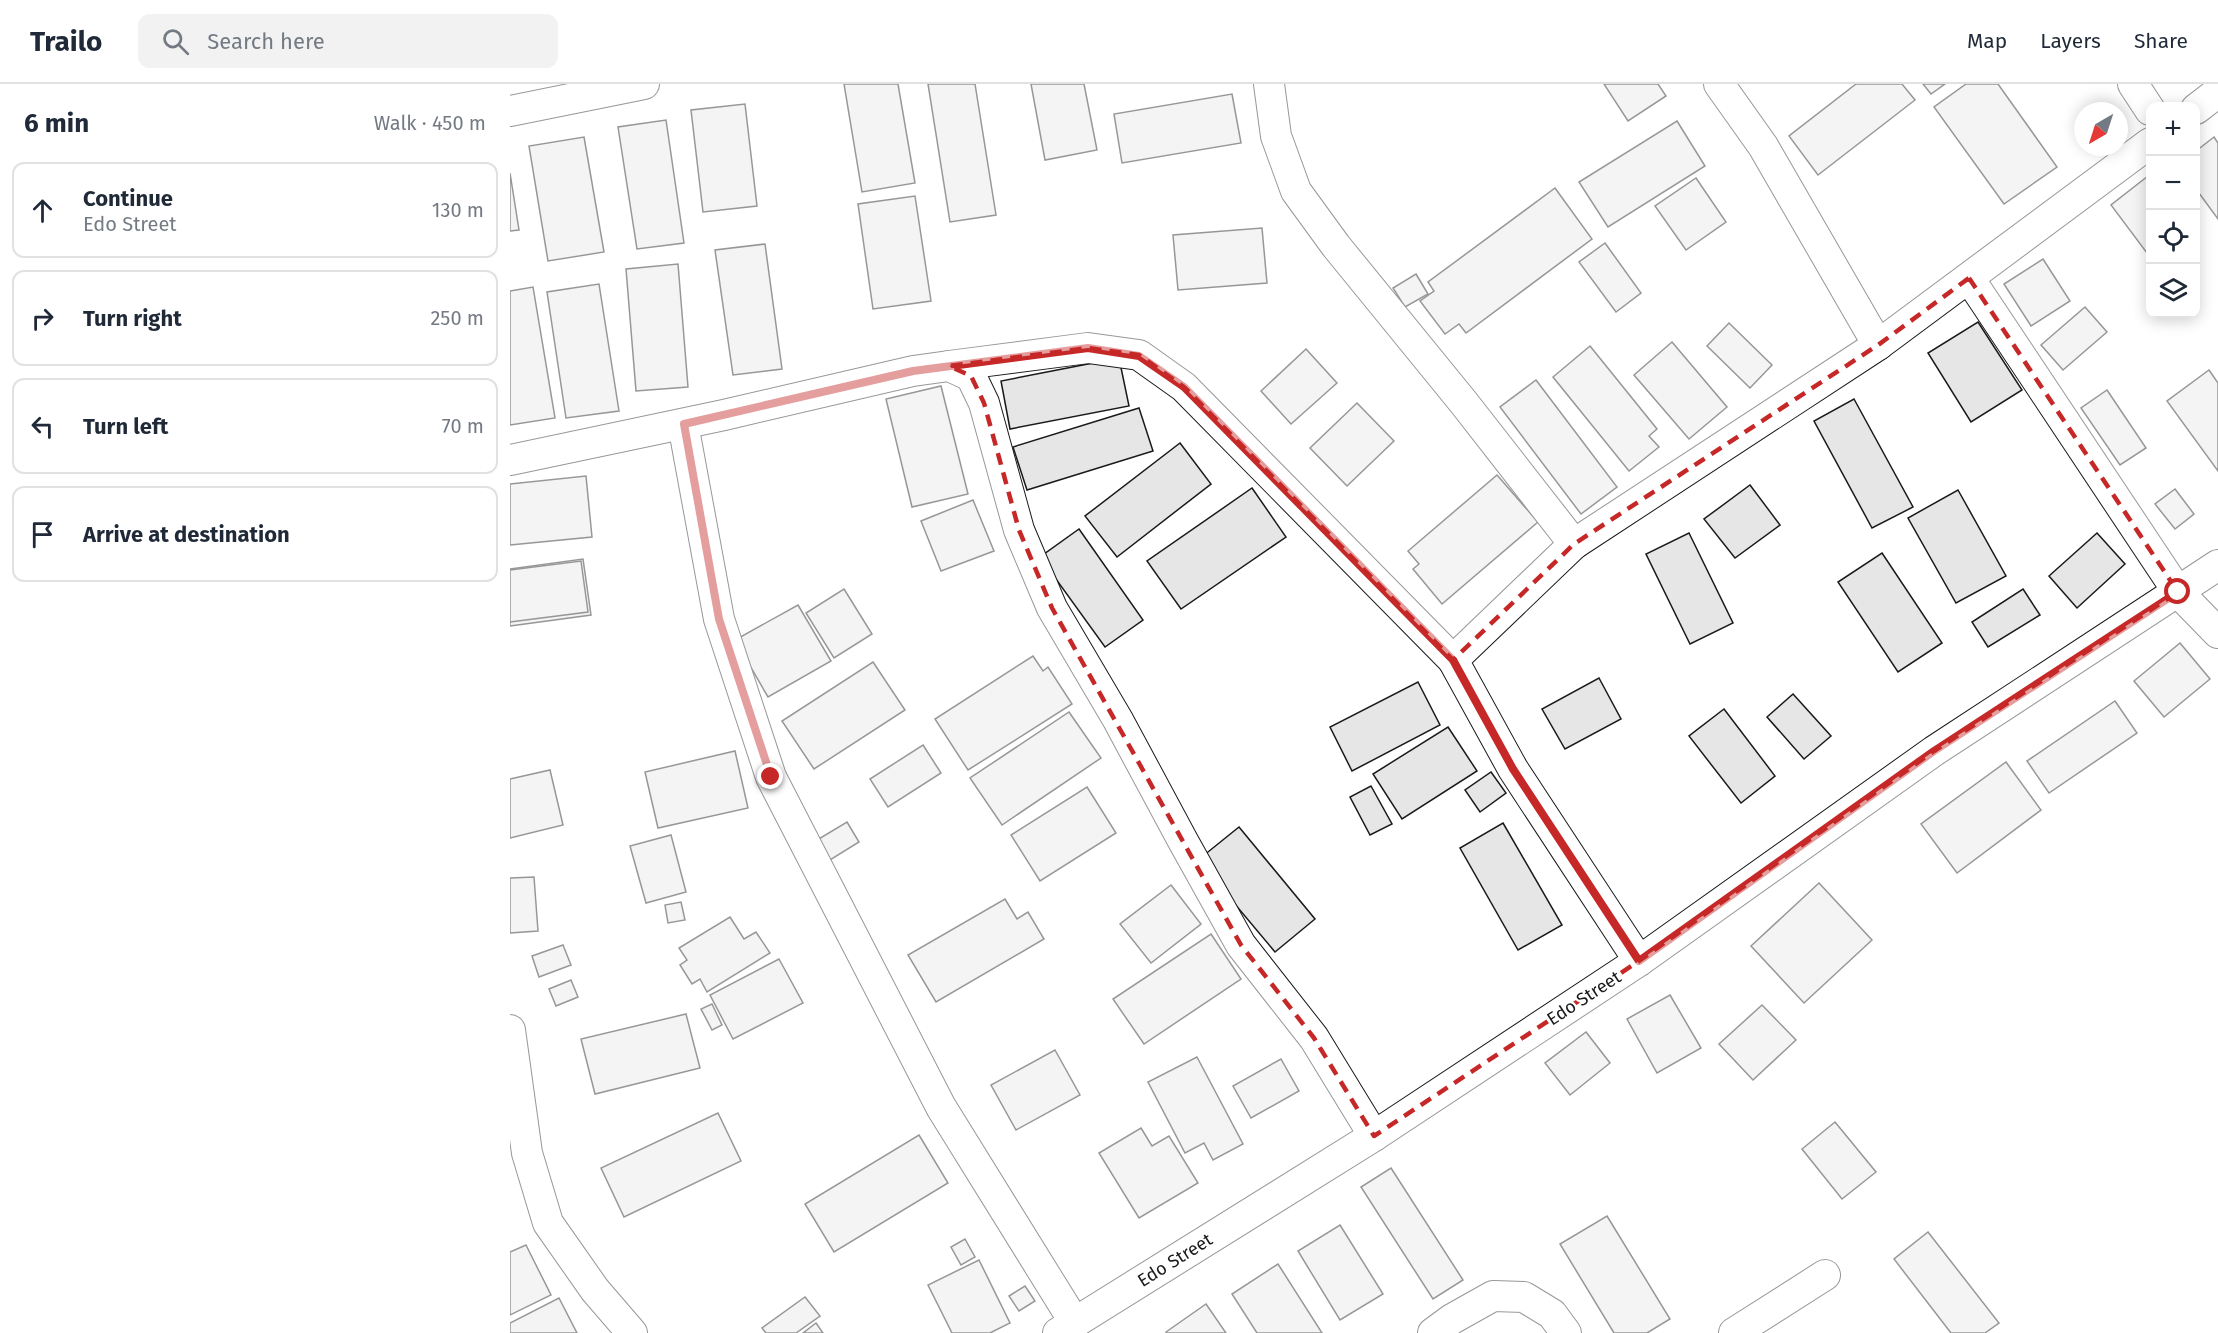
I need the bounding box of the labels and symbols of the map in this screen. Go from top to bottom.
north arrow [2074,102,2128,156]
route start [2164,578,2190,604]
route end [757,763,783,789]
street label: Edo Street [1543,966,1626,1030]
street label: Edo Street [1133,1228,1217,1292]

